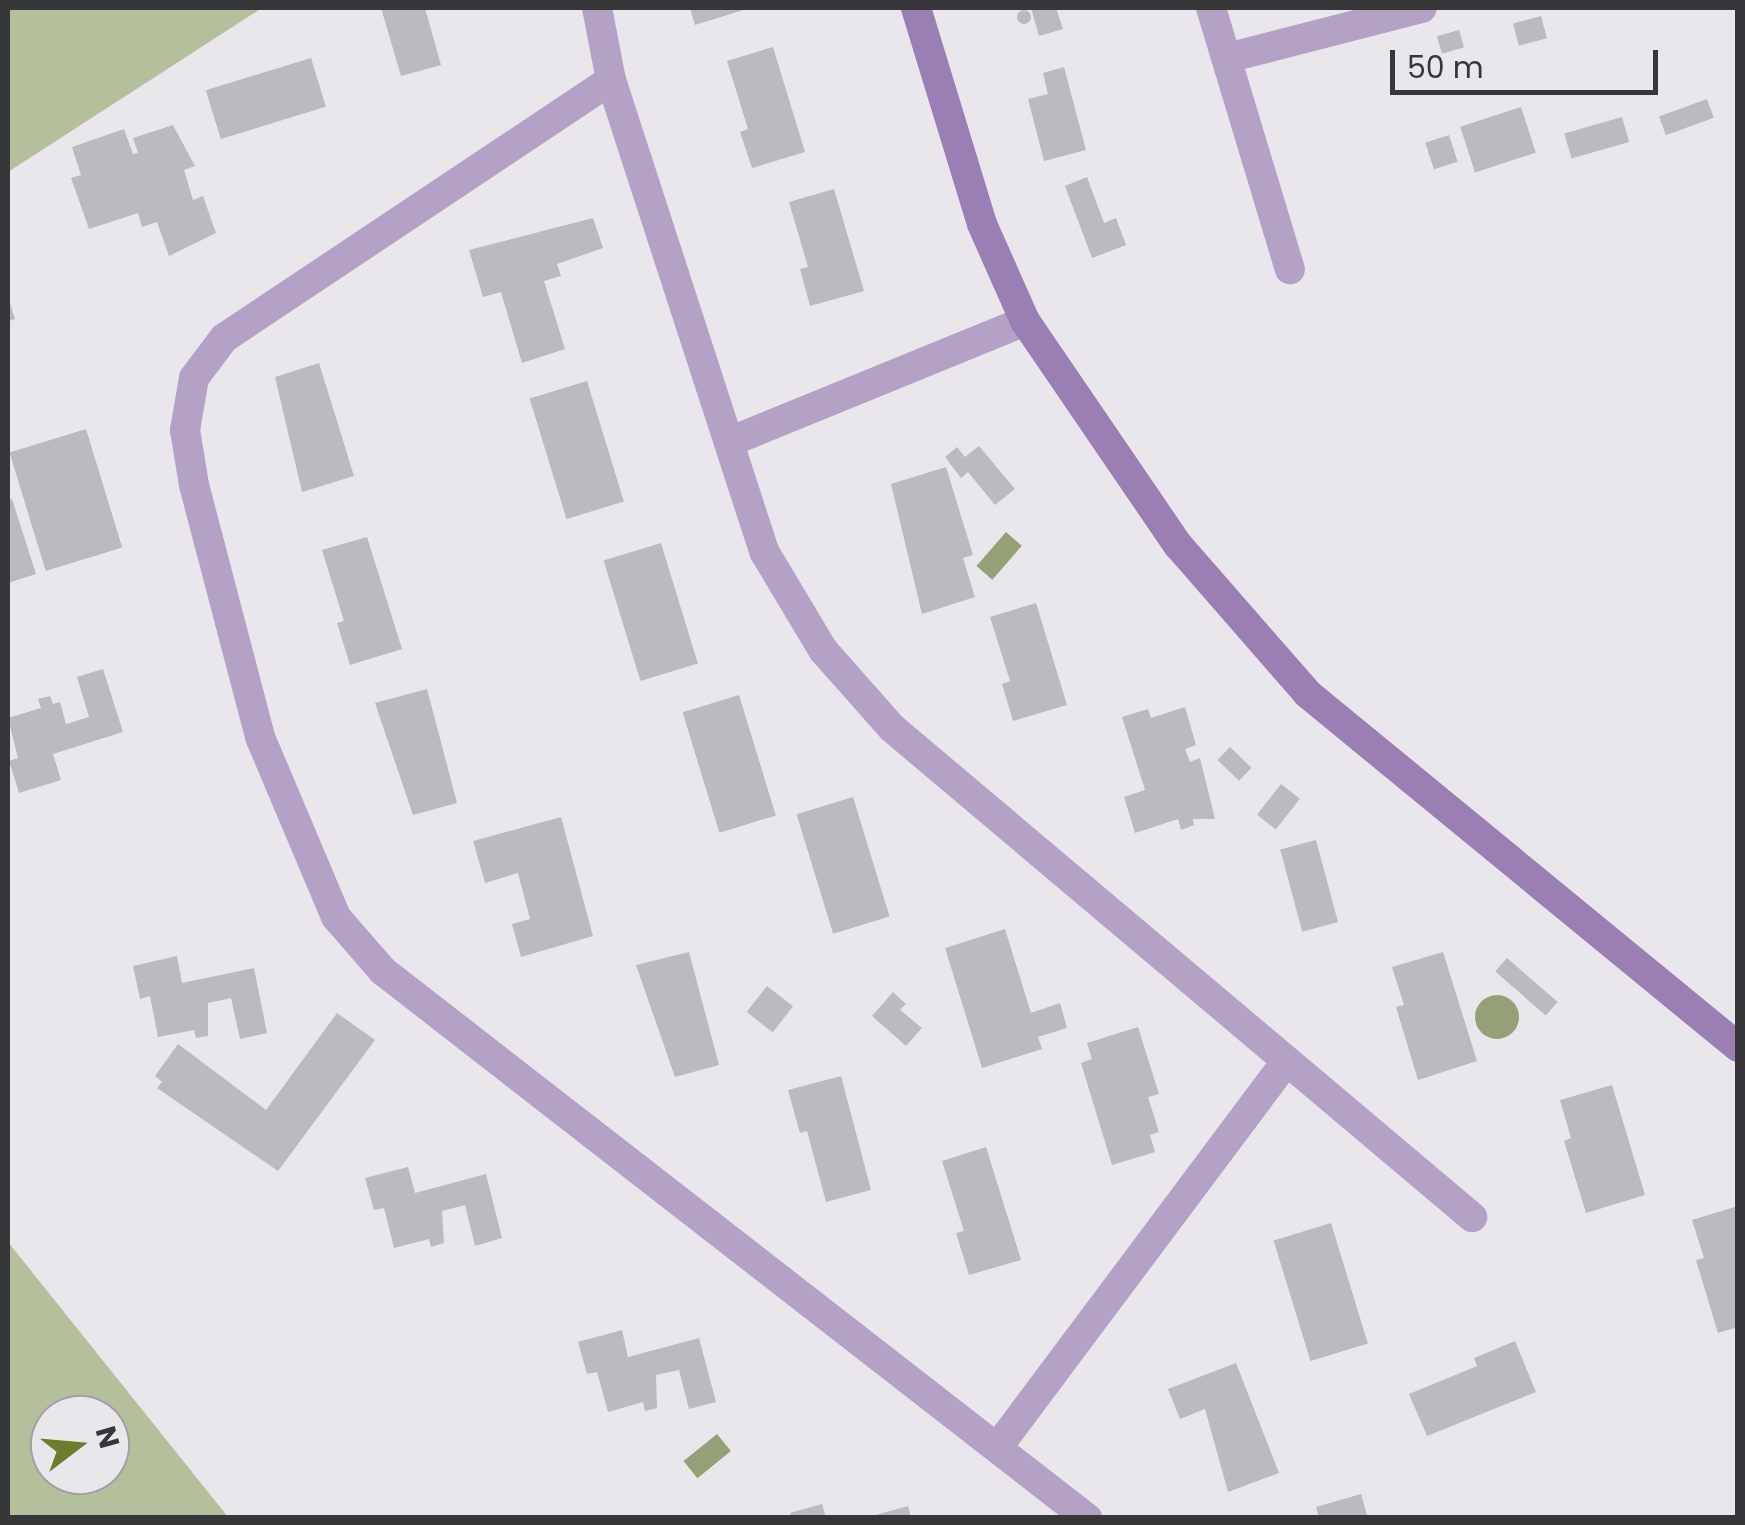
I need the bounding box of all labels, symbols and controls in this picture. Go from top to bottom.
scale bar [1395,30,1662,92]
text: 50 m [1407,46,1484,89]
north arrow [30,1395,130,1495]
text: N [86,1422,129,1453]

